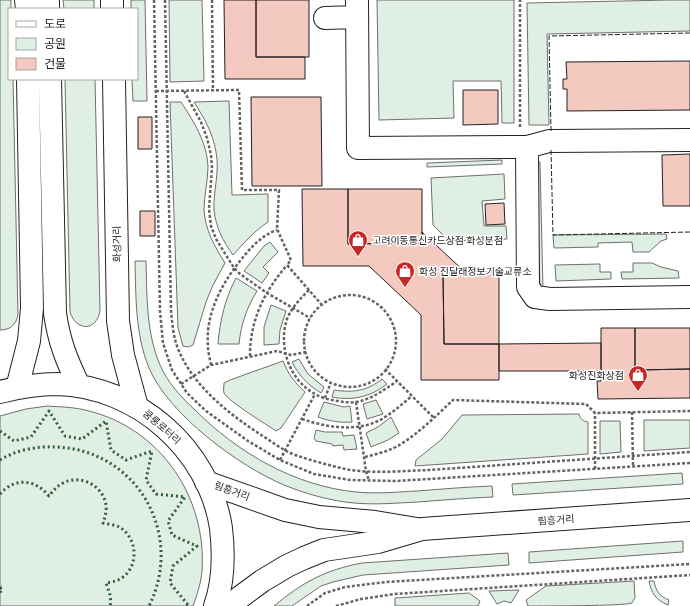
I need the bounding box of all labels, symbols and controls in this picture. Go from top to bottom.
legend [8,8,138,80]
text: 도로 [44,17,66,31]
text: 공원 [44,37,66,51]
text: 건물 [44,57,66,71]
street label: 화성거리 [111,226,123,262]
shop icon: 고려이동통신카드상점 화성분점 [347,229,369,257]
place label: 고려이동통신카드상점 화성분점 [372,235,503,246]
shop icon: 화성 진달래정보기술교류소 [394,260,416,288]
place label: 화성 진달래정보기술교류소 [419,266,532,277]
shop icon: 화성진화상점 [627,364,649,392]
place label: 화성진화상점 [569,370,624,381]
street label: 쿰룽로터리 [141,408,183,446]
street label: 림흥거리 [213,480,251,502]
street label: 림흥거리 [537,513,575,527]

